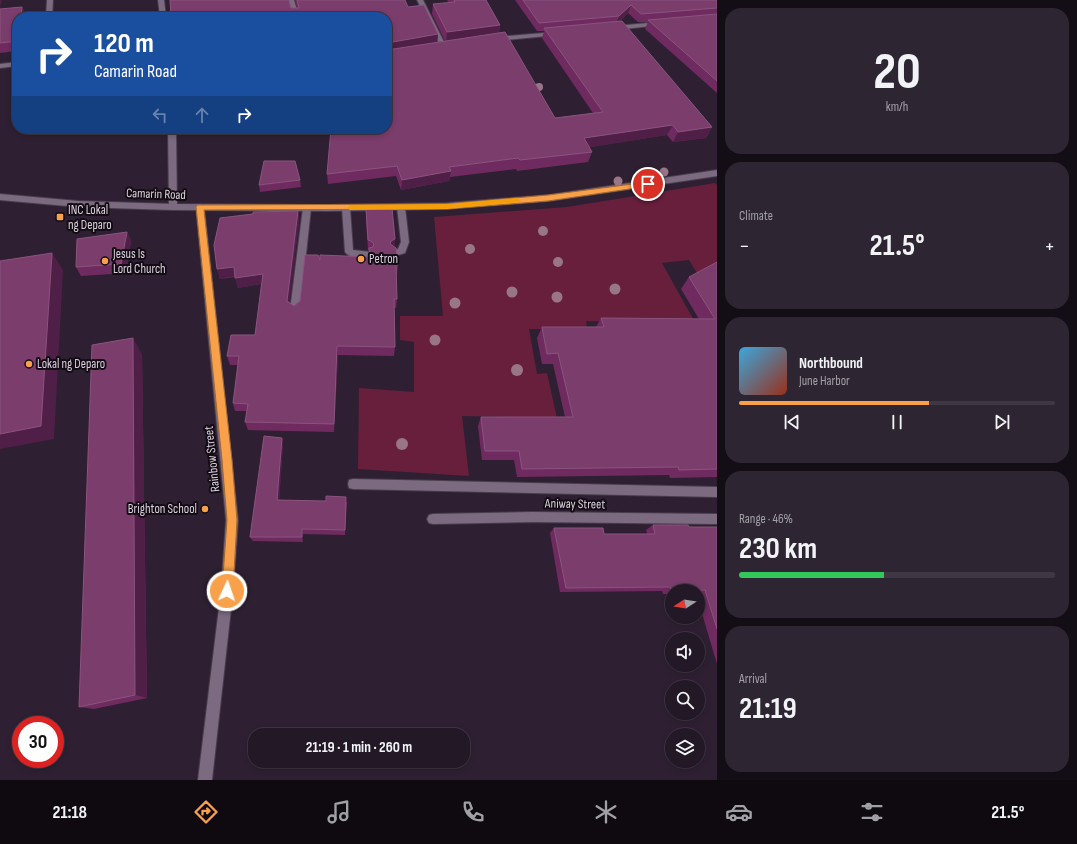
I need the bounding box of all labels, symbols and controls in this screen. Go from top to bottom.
text: 120 m [94,27,154,60]
icon: right [28,28,80,80]
text: 20 [873,41,921,104]
text: Camarin Road [94,61,177,82]
text: km/h [886,99,908,115]
icon: left [149,104,171,126]
icon: ahead [191,104,213,126]
icon: right [233,104,255,126]
pin [631,167,665,201]
icon: arrive [637,173,659,195]
street label: Camarin Road [126,185,186,203]
place label: INC Lokal ng Deparo [68,202,112,233]
text: Climate [739,208,773,224]
marker: INC Lokal ng Deparo [55,212,65,222]
text: 21.5° [869,228,925,264]
text: − [739,233,750,260]
text: + [1044,233,1055,260]
place label: Jesus Is Lord Church [112,246,166,277]
place label: Petron [369,251,398,267]
marker: Petron [356,254,366,264]
marker: Jesus Is Lord Church [100,256,110,266]
text: Northbound [799,354,863,373]
place label: Lokal ng Deparo [37,356,105,372]
marker: Lokal ng Deparo [24,359,34,369]
text: June Harbor [799,373,850,389]
icon: previous [781,411,803,433]
icon: pause [886,411,908,433]
icon: next [991,411,1013,433]
street label: Rainbow Street [201,425,223,493]
street label: Aniway Street [544,495,605,513]
place label: Brighton School [128,501,197,517]
marker: Brighton School [200,504,210,514]
text: Range · 46% [739,511,793,527]
text: 230 km [739,531,817,567]
position arrow [206,570,248,612]
north arrow [665,584,705,624]
map controls [665,584,705,768]
button: sound [665,632,705,672]
text: Arrival [739,671,767,687]
button: search [665,680,705,720]
text: 21:19 [739,691,797,727]
speed limit sign: 30 [12,716,64,768]
button: layers [665,728,705,768]
text: 21:19 · 1 min · 260 m [306,738,412,757]
icon: directions [192,798,220,826]
icon: music [325,798,353,826]
icon: phone [459,798,487,826]
icon: climate [592,798,620,826]
icon: car [725,798,753,826]
icon: filters [858,798,886,826]
text: 21:18 [53,802,87,823]
text: 21.5° [991,802,1024,823]

